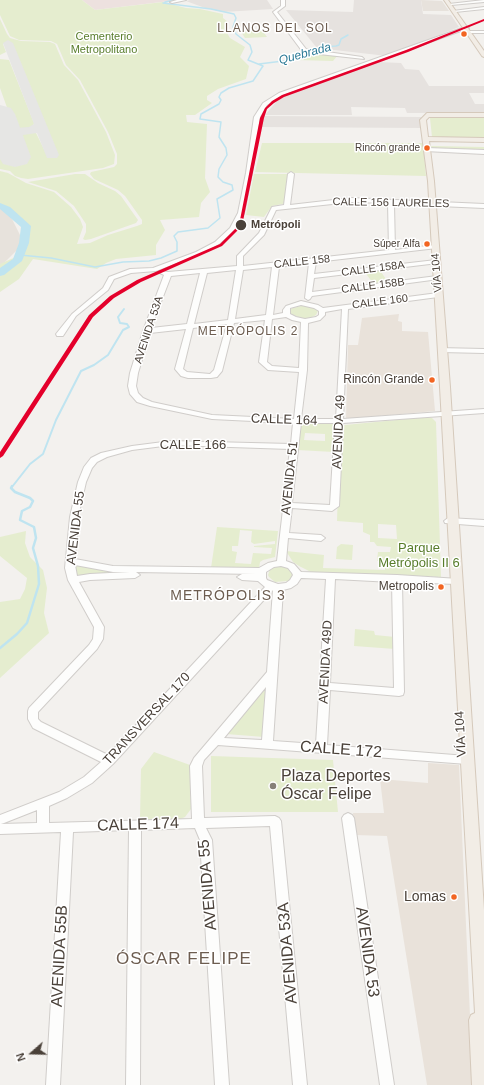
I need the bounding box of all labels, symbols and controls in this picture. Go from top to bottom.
district label: LLANOS DEL SOL [217,22,333,36]
unlabelled marker [459,29,469,39]
park label: Cementerio Metropolitano [71,30,137,56]
water label: Quebrada [277,40,333,68]
place label: Rincón grande [355,142,420,154]
marker: Rincón grande [422,143,432,153]
street label: CALLE 156 LAURELES [332,195,450,211]
marker: Metrópoli [234,218,248,232]
place label: Metrópoli [251,218,300,232]
place label: Súper Alfa [373,238,420,250]
marker: Súper Alfa [422,239,432,249]
street label: CALLE 158 [273,252,331,272]
street label: VÍA 104 [429,253,445,293]
street label: CALLE 158A [341,259,405,279]
street label: CALLE 158B [341,276,405,296]
street label: CALLE 160 [351,292,409,312]
street label: AVENIDA 53A [132,295,166,365]
district label: METRÓPOLIS 2 [198,325,298,339]
place label: Rincón Grande [343,373,424,387]
marker: Rincón Grande [427,375,437,385]
street label: AVENIDA 49 [329,395,349,469]
street label: CALLE 164 [251,411,317,429]
street label: CALLE 166 [160,437,226,453]
street label: AVENIDA 51 [278,440,302,516]
street label: AVENIDA 55 [64,490,88,566]
park label: Parque Metrópolis II 6 [378,540,460,571]
place label: Metropolis [379,580,434,594]
marker: Metropolis [436,582,446,592]
district label: METRÓPOLIS 3 [170,588,286,604]
street label: AVENIDA 49D [316,620,336,704]
street label: TRANSVERSAL 170 [100,670,194,768]
street label: VÍA 104 [452,710,470,758]
street label: CALLE 172 [300,738,382,762]
place label: Plaza Deportes Óscar Felipe [281,767,390,805]
marker: Plaza Deportes Óscar Felipe [268,781,278,791]
street label: CALLE 174 [97,814,179,836]
street label: AVENIDA 55 [194,839,222,931]
place label: Lomas [404,889,446,905]
marker: Lomas [449,892,459,902]
street label: AVENIDA 53A [274,901,302,1005]
street label: AVENIDA 55B [48,905,72,1007]
street label: AVENIDA 53 [351,905,383,999]
district label: ÓSCAR FELIPE [116,949,252,969]
north arrow [12,1033,52,1073]
text: N [14,1051,28,1063]

